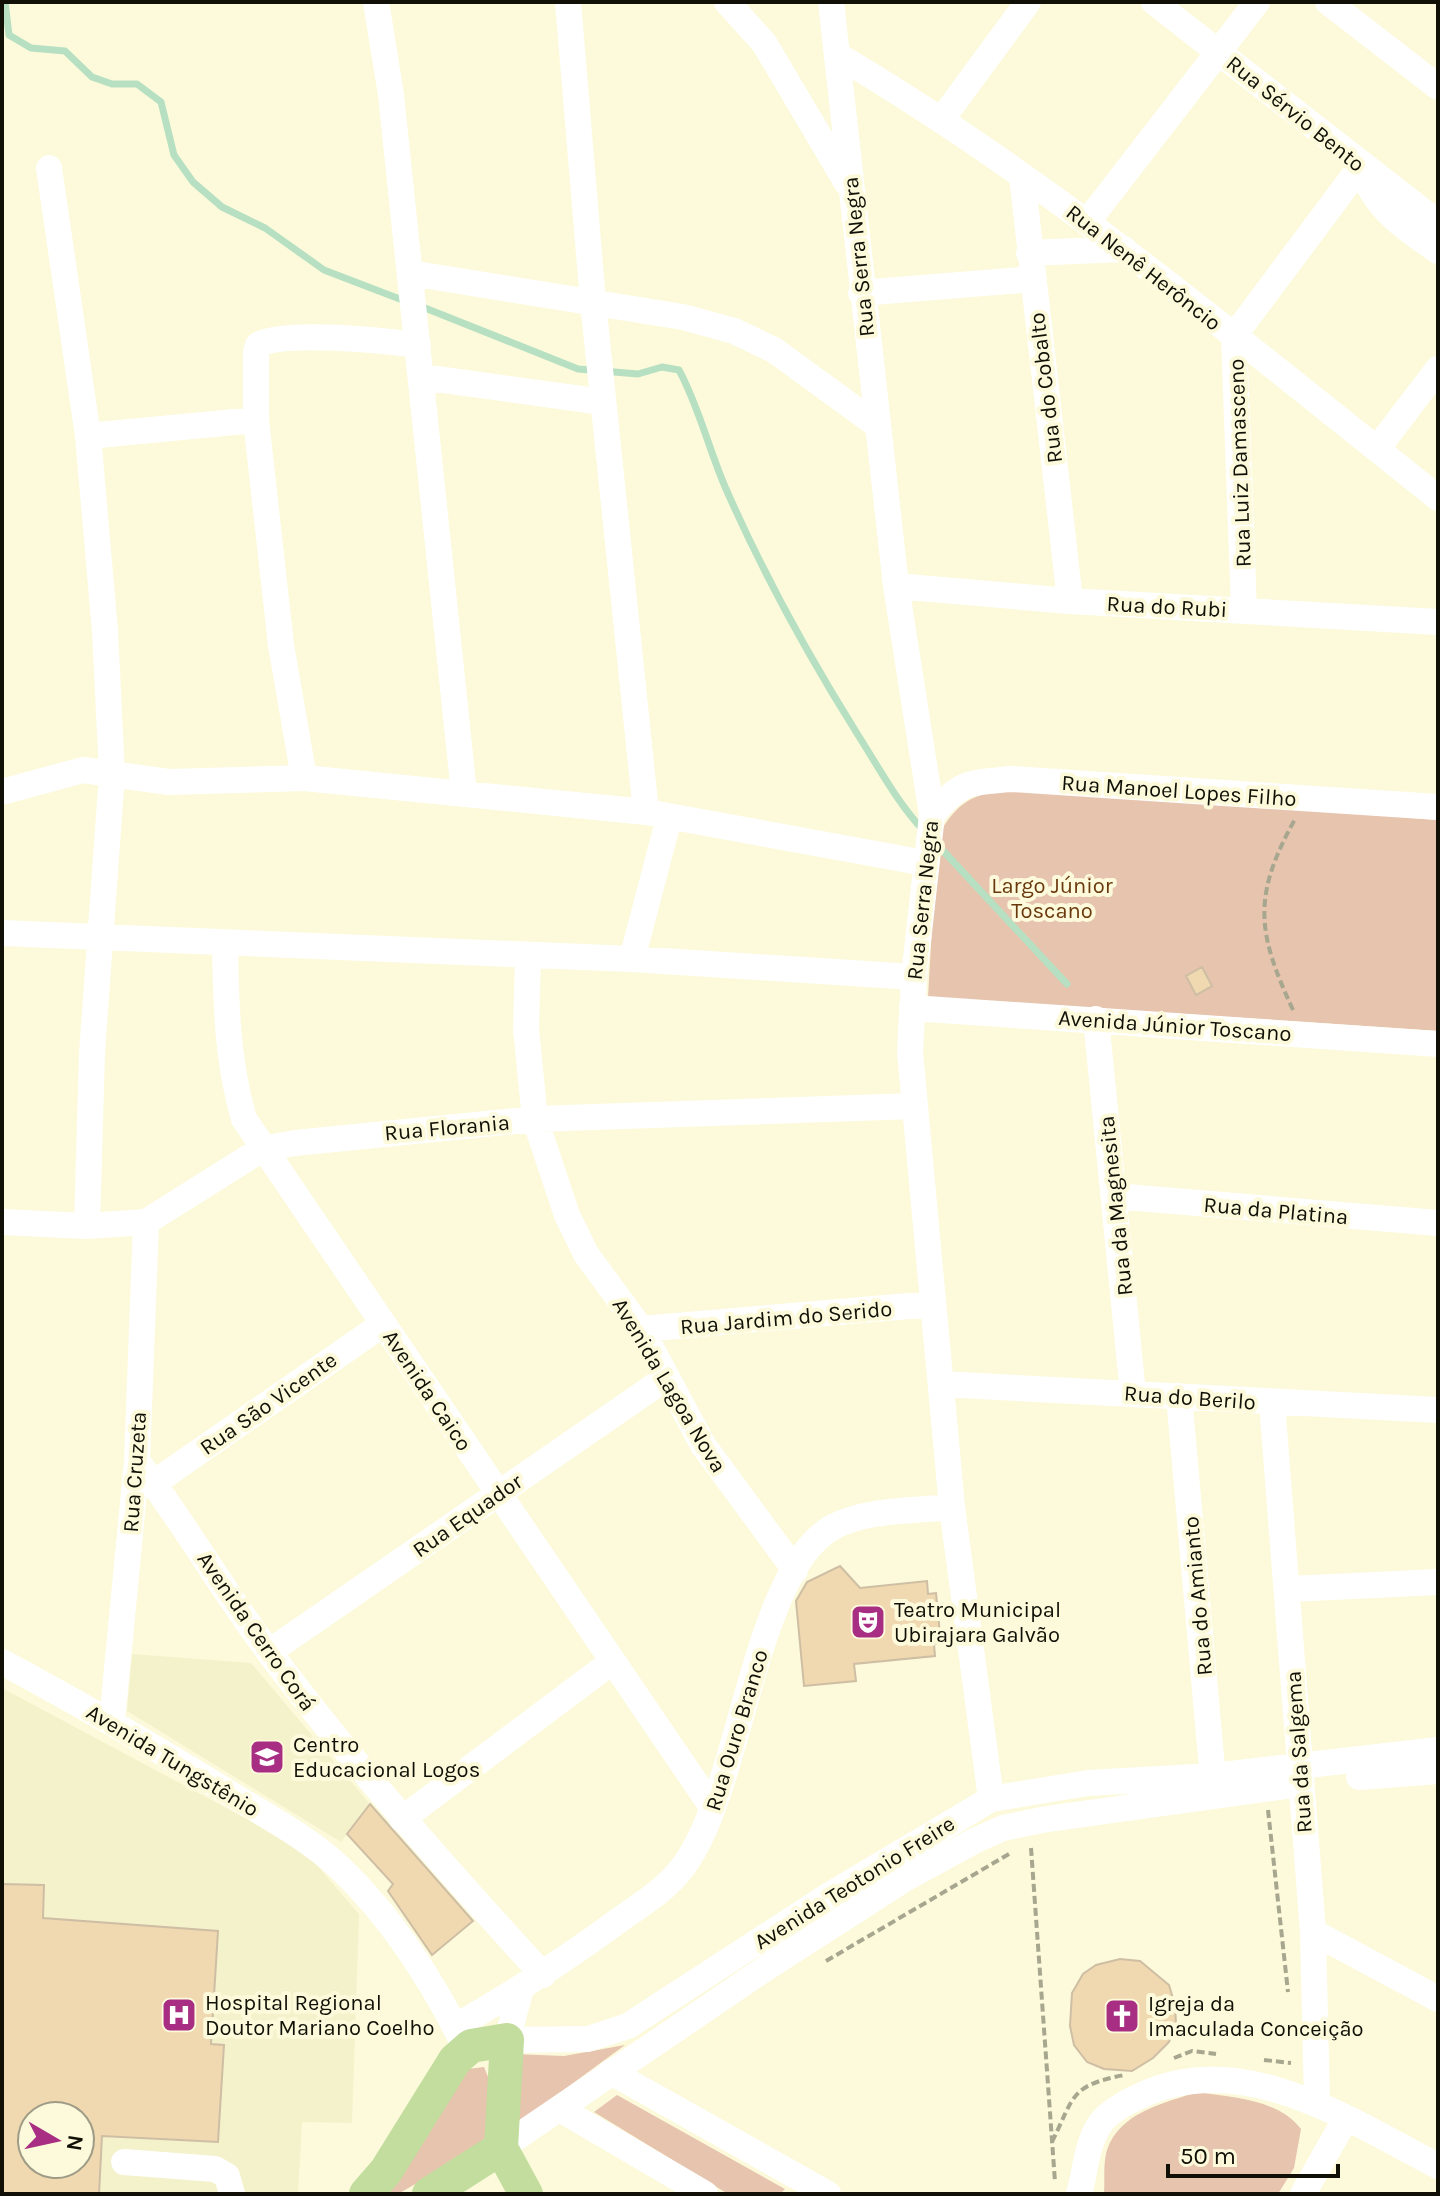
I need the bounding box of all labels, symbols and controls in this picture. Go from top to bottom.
street label: Rua Sérvio Bento [1221,50,1370,177]
street label: Rua Serra Negra [838,176,880,338]
street label: Rua Nenê Herôncio [1061,199,1226,336]
street label: Rua do Cobalto [1024,311,1068,465]
street label: Rua Luiz Damasceno [1223,358,1257,568]
street label: Rua do Rubi [1106,591,1228,623]
street label: Rua Manoel Lopes Filho [1060,770,1297,812]
street label: Rua Serra Negra [902,819,944,981]
park label: Largo Júnior Toscano [991,873,1113,924]
street label: Avenida Júnior Toscano [1058,1005,1292,1047]
street label: Rua Florania [383,1110,511,1146]
street label: Rua da Magnesita [1094,1115,1138,1297]
street label: Rua da Platina [1202,1192,1349,1230]
street label: Avenida Lagoa Nova [607,1293,732,1478]
street label: Rua Jardim do Serido [679,1296,893,1340]
street label: Avenida Caico [377,1325,477,1456]
street label: Rua São Vicente [195,1347,342,1461]
street label: Rua do Berilo [1123,1380,1257,1416]
street label: Rua Cruzeta [118,1411,152,1533]
street label: Rua Equador [408,1468,527,1563]
street label: Rua do Amianto [1178,1515,1218,1677]
street label: Avenida Cerro Corá [192,1547,321,1716]
place label: Teatro Municipal Ubirajara Galvão [894,1597,1061,1648]
theatre icon: Teatro Municipal Ubirajara Galvão [849,1603,887,1641]
street label: Rua Ouro Branco [700,1647,774,1814]
street label: Rua da Salgema [1280,1670,1318,1834]
street label: Avenida Tungstênio [82,1699,263,1823]
place label: Centro Educacional Logos [293,1732,480,1783]
school or university icon: Centro Educacional Logos [248,1738,286,1776]
street label: Avenida Teotonio Freire [750,1811,960,1955]
place label: Hospital Regional Doutor Mariano Coelho [205,1990,435,2041]
place label: Igreja da Imaculada Conceição [1148,1991,1364,2042]
hospital icon: Hospital Regional Doutor Mariano Coelho [160,1996,198,2034]
church icon: Igreja da Imaculada Conceição [1103,1997,1141,2035]
north arrow [16,2100,96,2180]
scale bar [1168,2128,1338,2178]
text: N [61,2133,89,2153]
text: 50 m [1180,2142,1236,2170]

